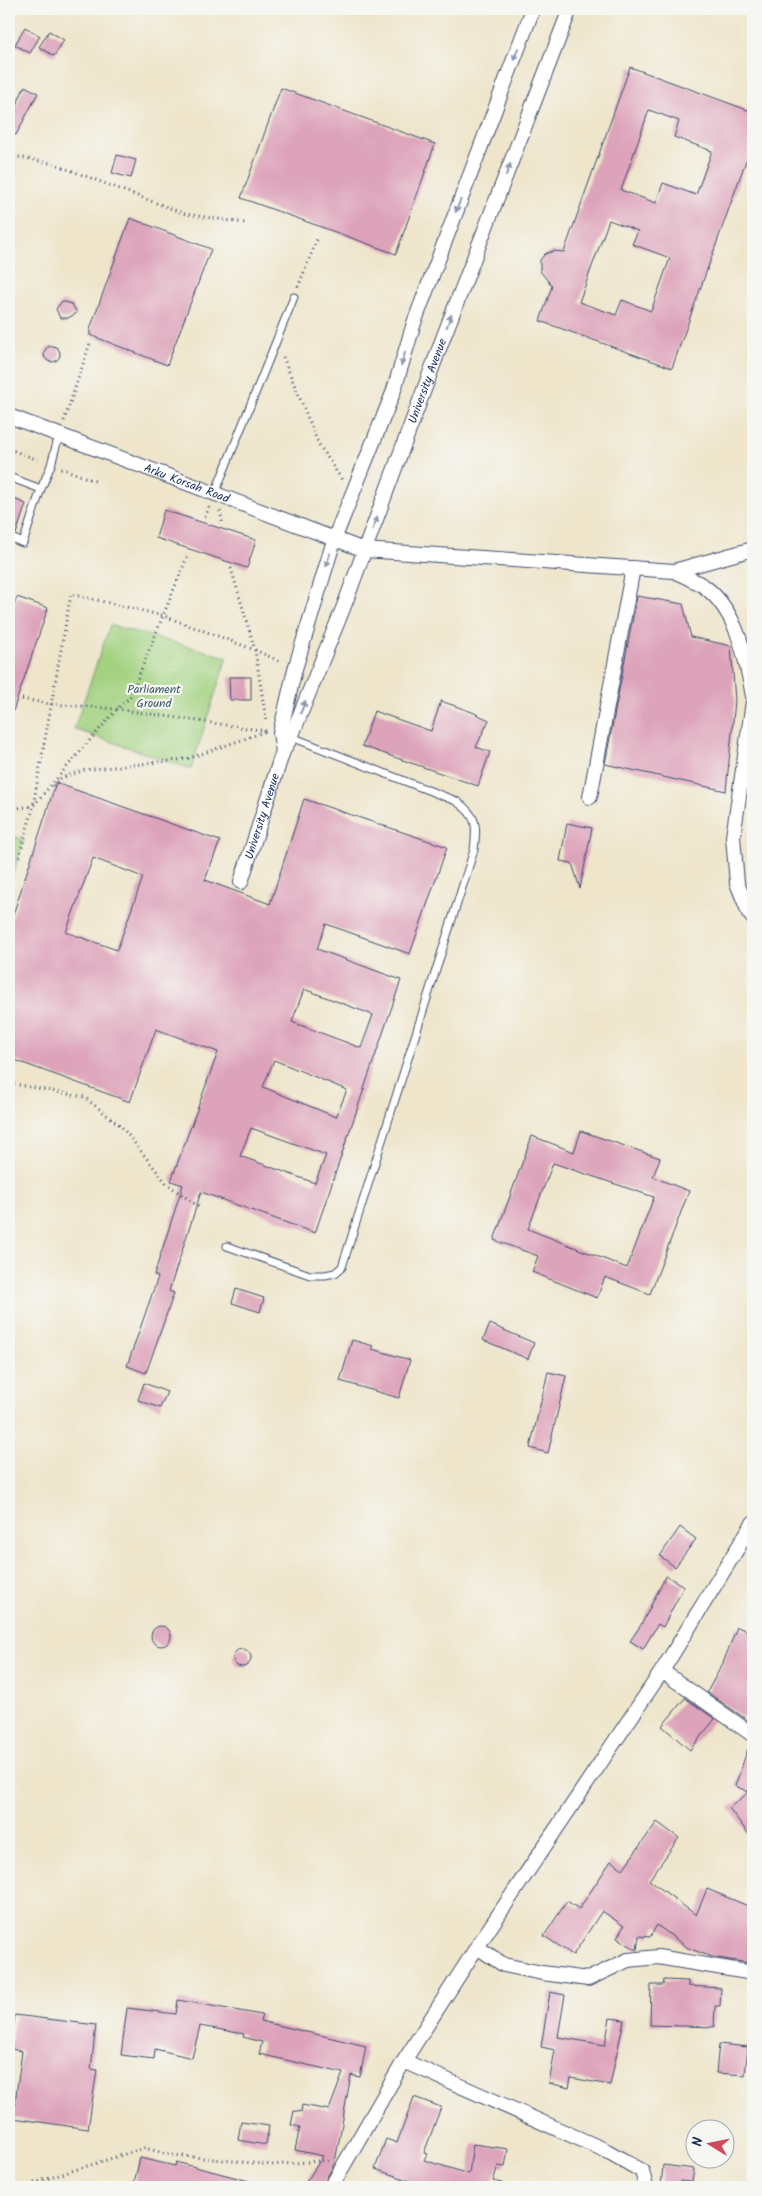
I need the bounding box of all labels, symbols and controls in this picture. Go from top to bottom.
one-way arrow [511,47,519,62]
one-way arrow [504,162,512,177]
one-way arrow [454,199,462,214]
one-way arrow [446,314,454,329]
street label: University Avenue [403,335,452,426]
one-way arrow [398,352,406,367]
street label: Arku Korsah Road [141,458,233,508]
one-way arrow [371,516,379,530]
one-way arrow [323,553,331,568]
park label: Parliament Ground [127,680,181,713]
one-way arrow [299,699,307,714]
street label: University Avenue [239,770,285,862]
north arrow [684,2118,734,2168]
text: N [687,2135,710,2148]

